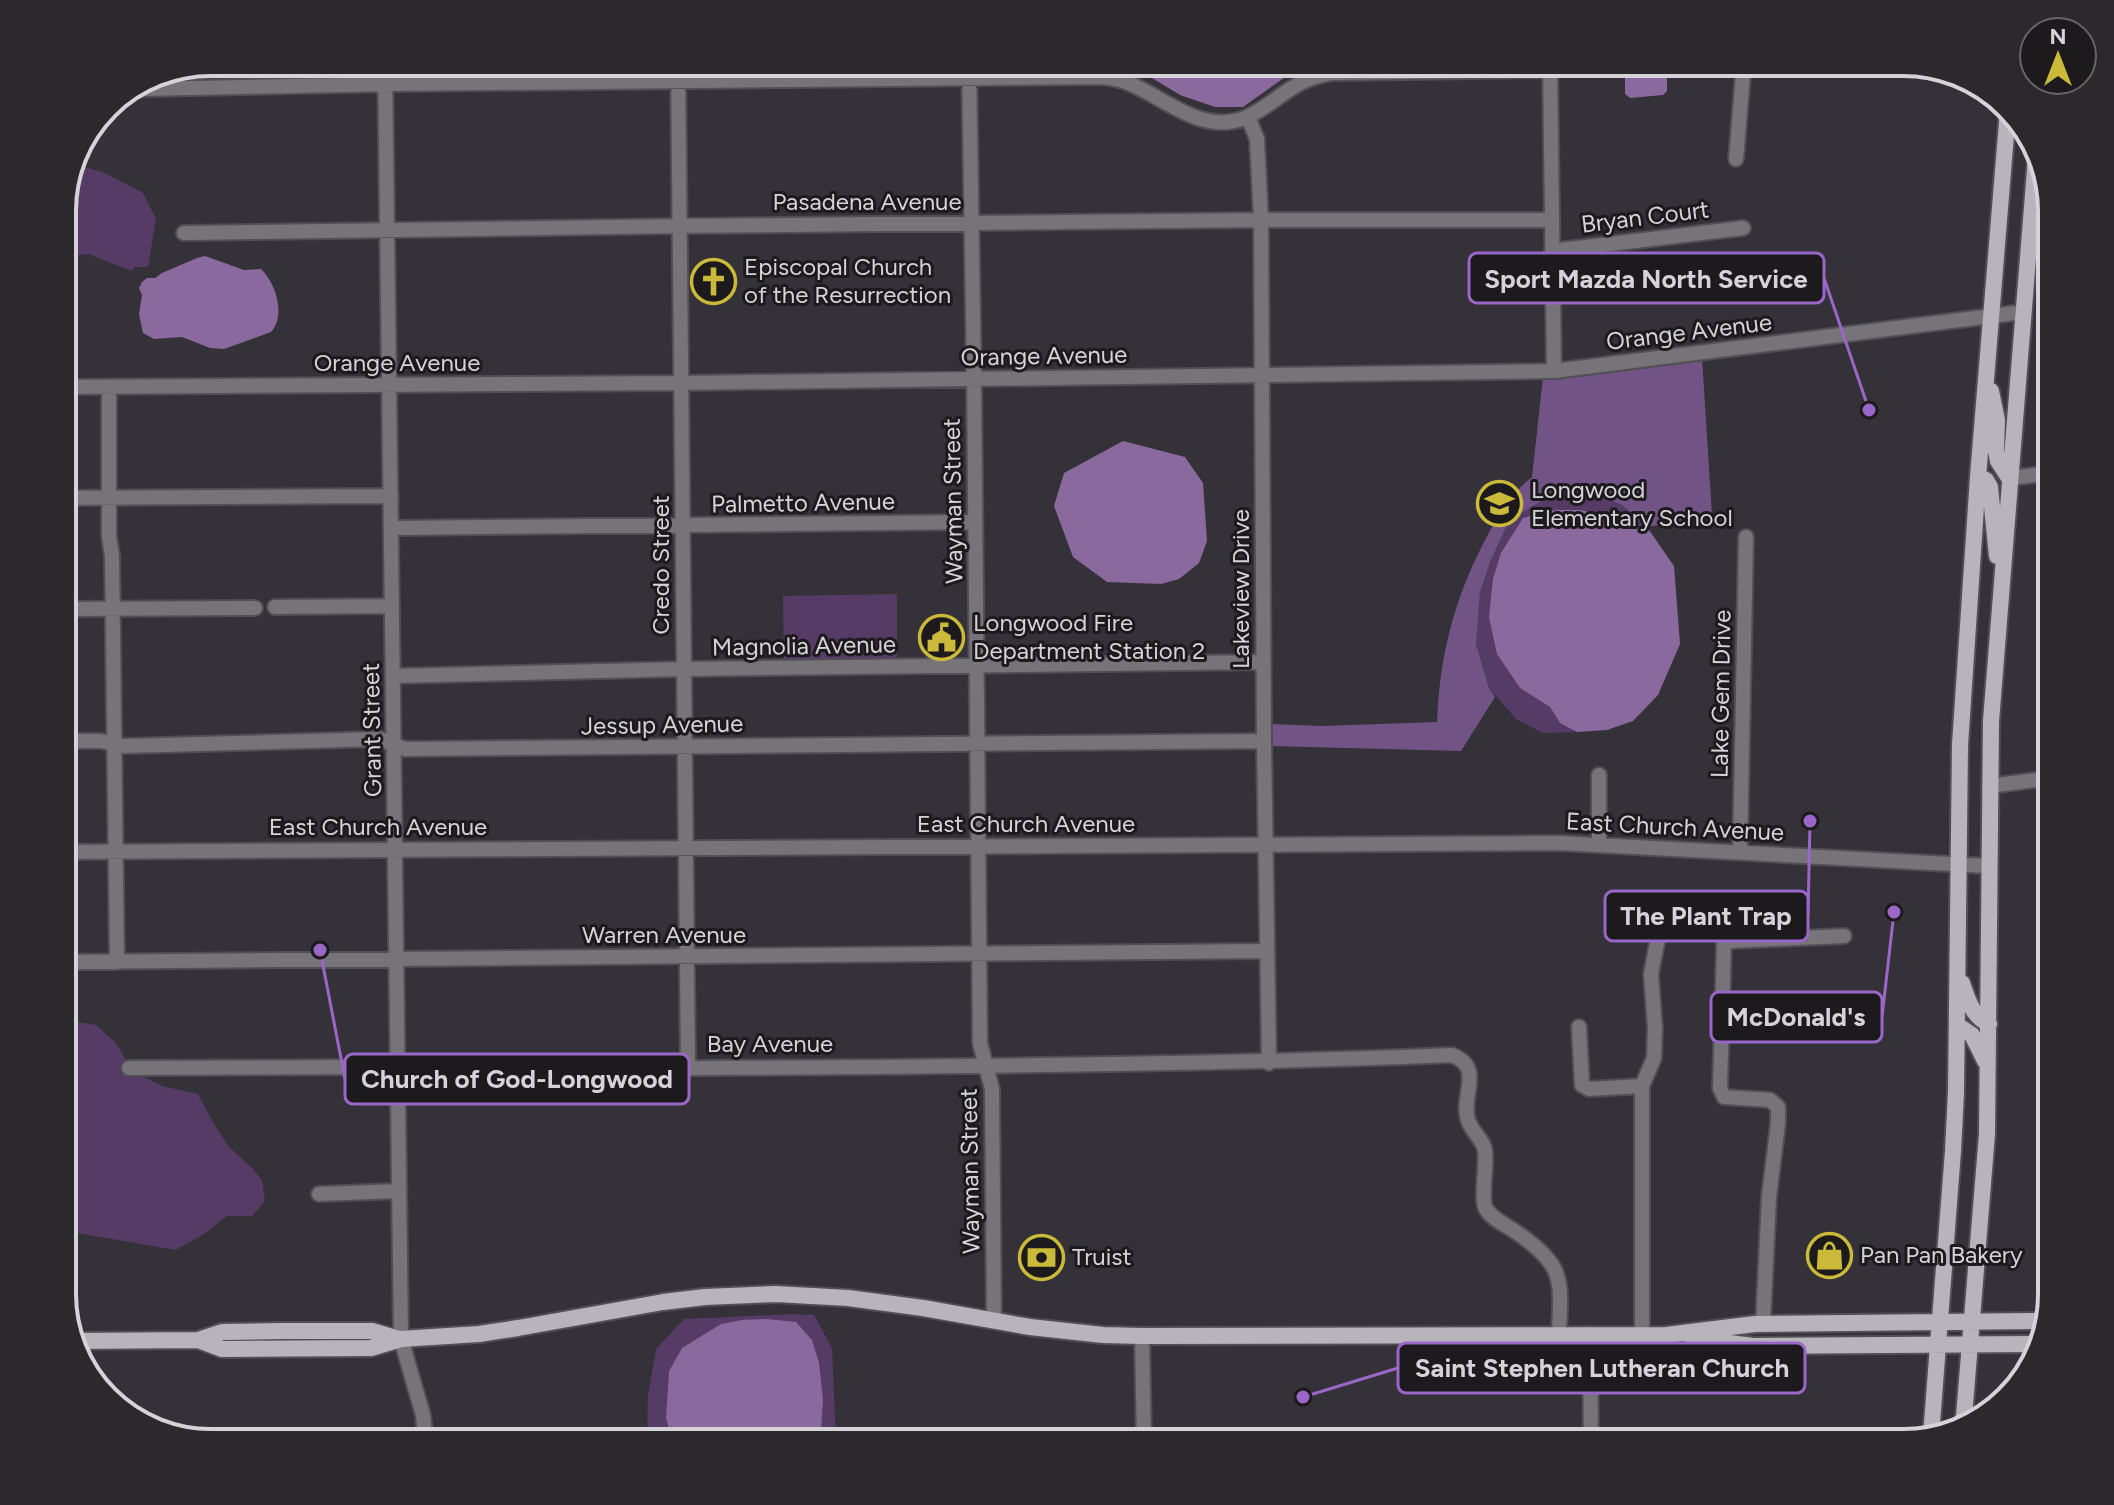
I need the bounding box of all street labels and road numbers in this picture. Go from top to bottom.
street label: Pasadena Avenue [772,187,962,216]
street label: Bryan Court [1579,194,1710,239]
street label: Orange Avenue [1604,307,1773,356]
street label: Orange Avenue [960,340,1128,371]
street label: Orange Avenue [314,348,480,377]
street label: Wayman Street [937,418,968,584]
street label: Palmetto Avenue [711,486,895,519]
street label: Credo Street [646,495,675,635]
street label: Lakeview Drive [1226,509,1255,669]
street label: Lake Gem Drive [1705,610,1736,778]
street label: Magnolia Avenue [712,629,896,662]
street label: Grant Street [356,663,387,797]
street label: Jessup Avenue [581,709,743,740]
street label: East Church Avenue [1565,806,1785,847]
street label: East Church Avenue [917,809,1135,838]
street label: East Church Avenue [269,812,487,841]
street label: Warren Avenue [582,920,746,949]
street label: Bay Avenue [707,1029,833,1058]
street label: Wayman Street [954,1088,985,1254]

